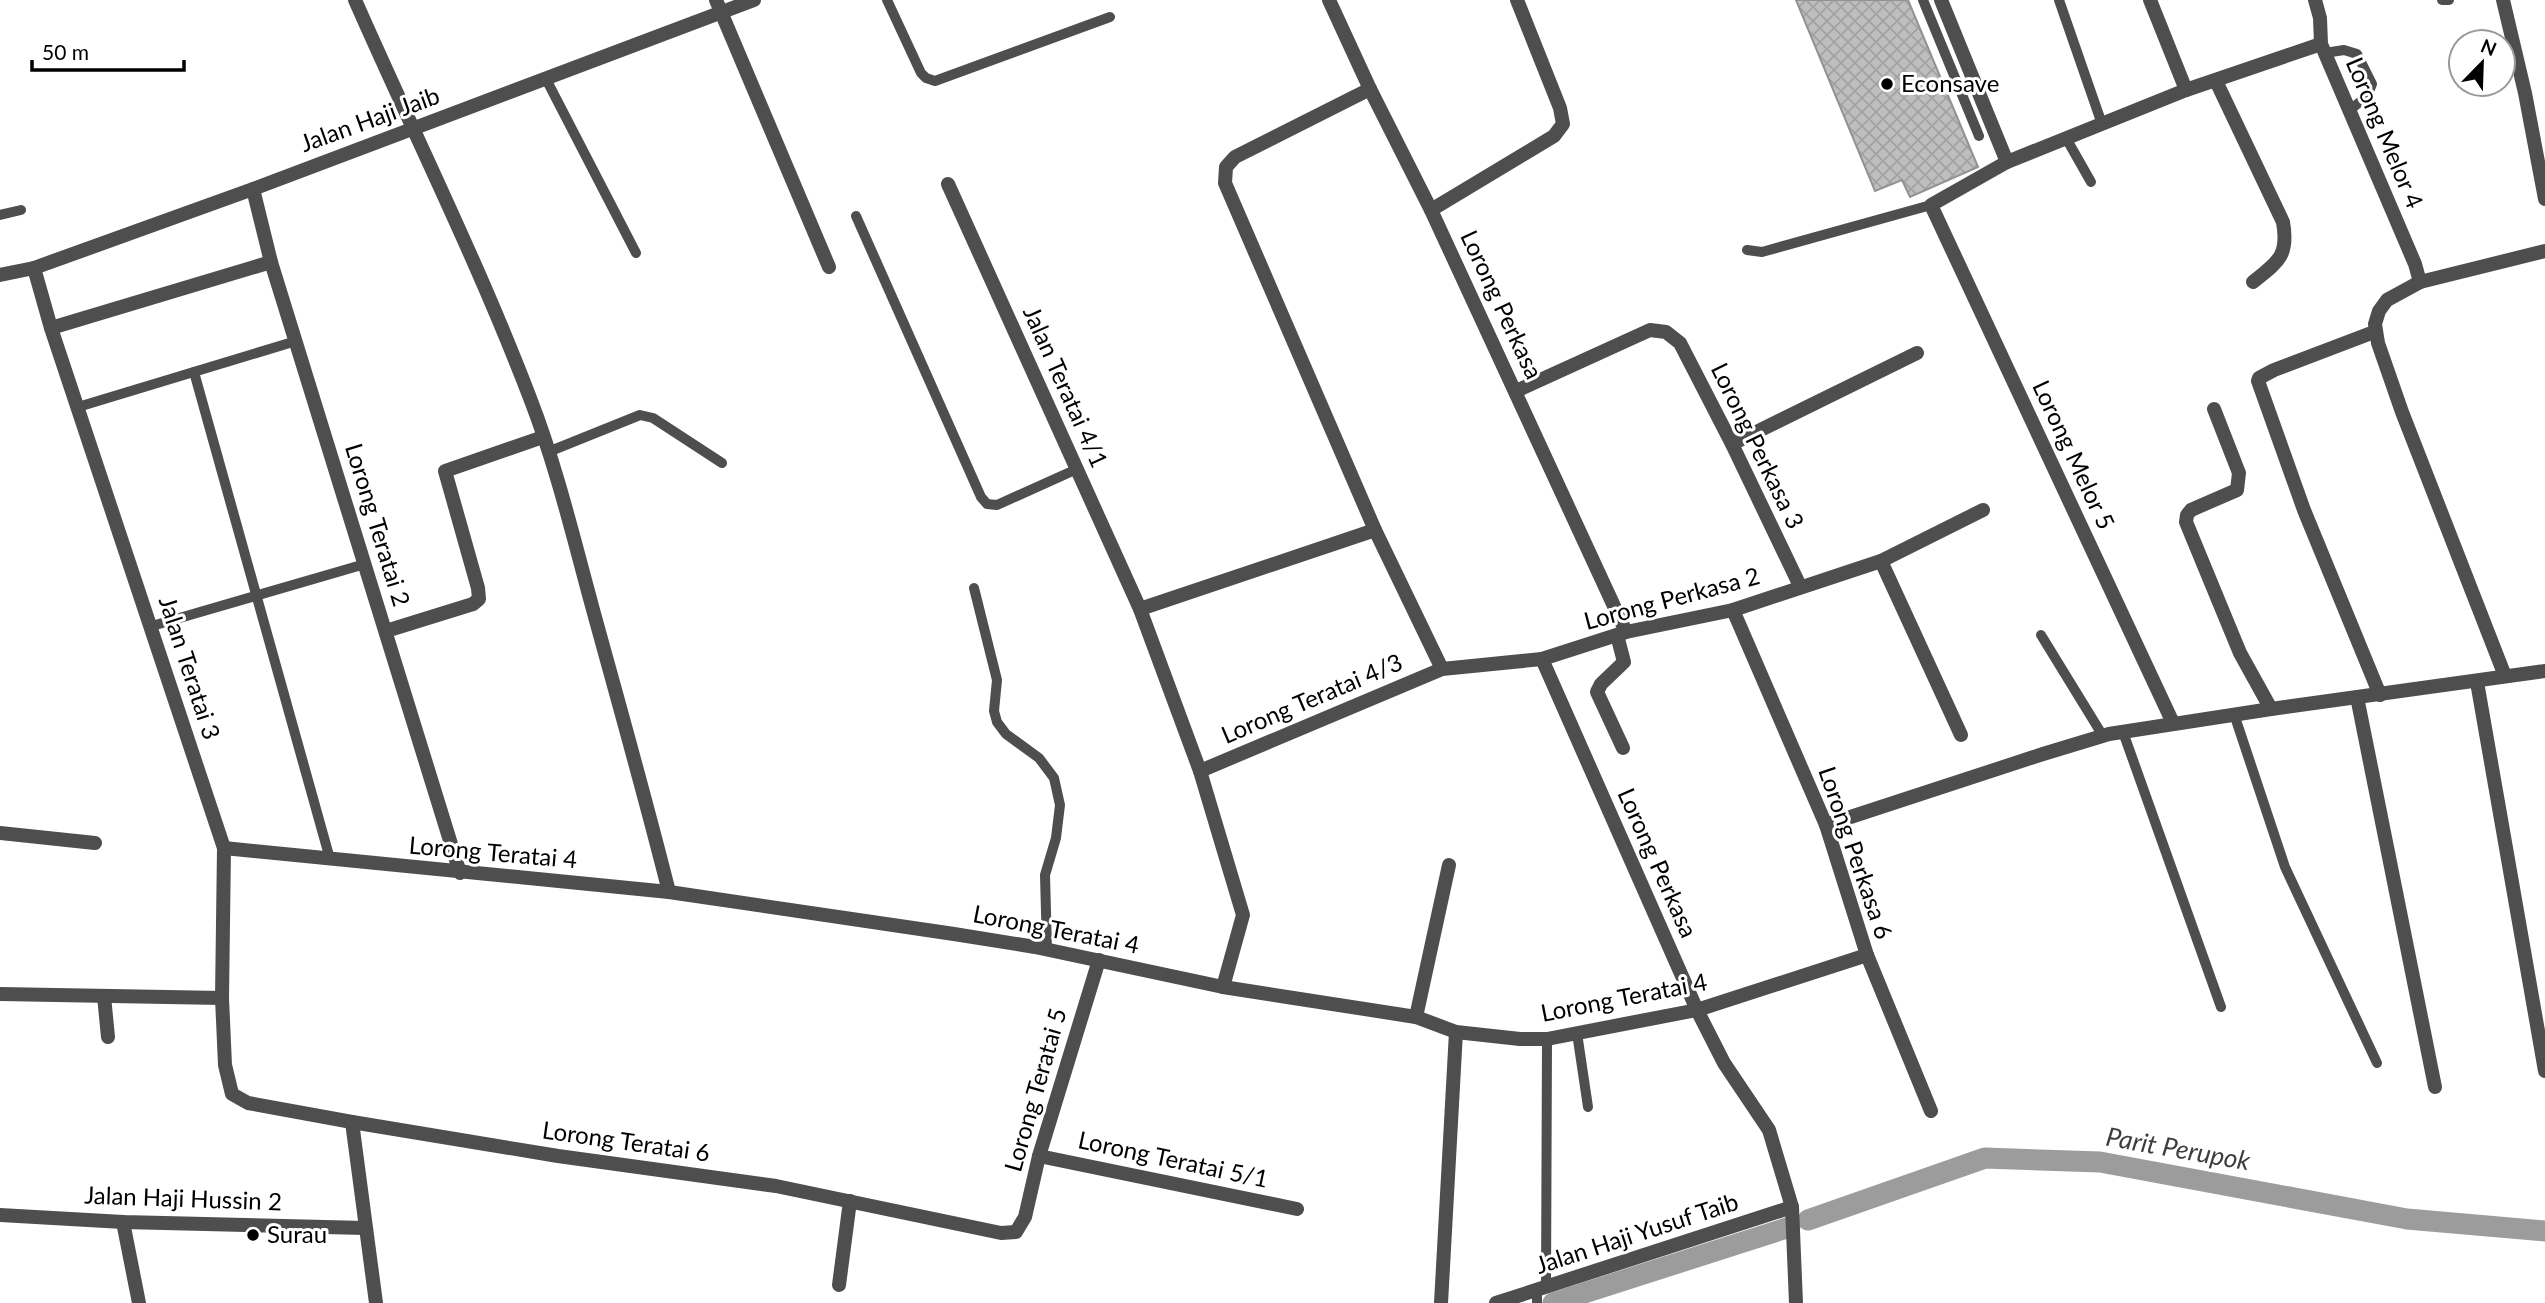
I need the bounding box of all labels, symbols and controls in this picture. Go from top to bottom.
scale bar [32,28,184,72]
north arrow [2447,28,2517,98]
text: N [2478,33,2500,60]
text: 50 m [42,39,89,64]
street label: Lorong Melor 4 [2341,53,2430,212]
place label: Econsave [1901,68,1999,97]
marker: Econsave [1879,76,1895,92]
street label: Jalan Haji Jaib [296,80,443,157]
street label: Lorong Perkasa [1455,225,1549,383]
street label: Jalan Teratai 4/1 [1018,301,1115,471]
street label: Lorong Perkasa 3 [1706,358,1811,533]
street label: Lorong Melor 5 [2027,375,2122,533]
street label: Lorong Teratai 2 [340,440,417,610]
street label: Lorong Perkasa 2 [1581,560,1763,635]
street label: Jalan Teratai 3 [154,592,227,743]
street label: Lorong Teratai 4/3 [1217,646,1406,749]
street label: Lorong Perkasa 6 [1813,762,1900,943]
street label: Lorong Perkasa [1612,783,1704,942]
street label: Lorong Teratai 4 [408,830,579,873]
street label: Lorong Teratai 4 [971,898,1142,959]
street label: Lorong Teratai 4 [1538,966,1709,1027]
street label: Lorong Teratai 5 [997,1004,1072,1175]
street label: Lorong Teratai 6 [541,1114,712,1167]
water label: Parit Perupok [2104,1120,2253,1177]
street label: Lorong Teratai 5/1 [1076,1124,1271,1193]
street label: Jalan Haji Hussin 2 [84,1180,282,1215]
street label: Jalan Haji Yusuf Taib [1532,1186,1742,1279]
place label: Surau [267,1219,327,1248]
marker: Surau [245,1227,261,1243]

